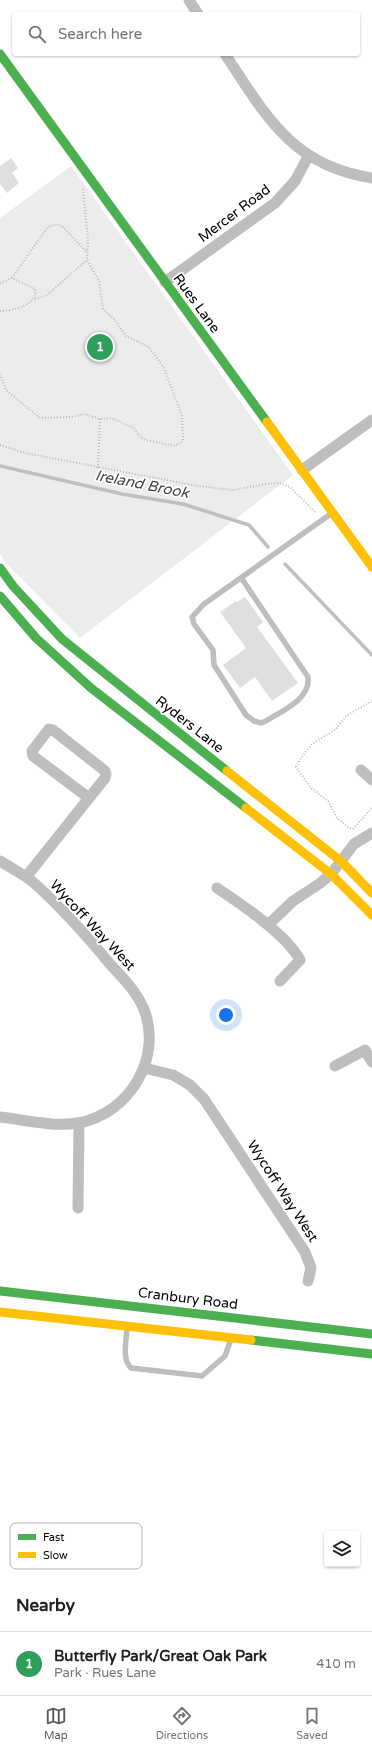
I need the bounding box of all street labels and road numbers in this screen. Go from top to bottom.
street label: Mercer Road [195,181,274,246]
street label: Rues Lane [169,270,224,336]
street label: Ryders Lane [152,692,227,756]
street label: Wycoff Way West [46,876,139,975]
street label: Wycoff Way West [243,1137,322,1246]
street label: Cranbury Road [137,1284,239,1313]

